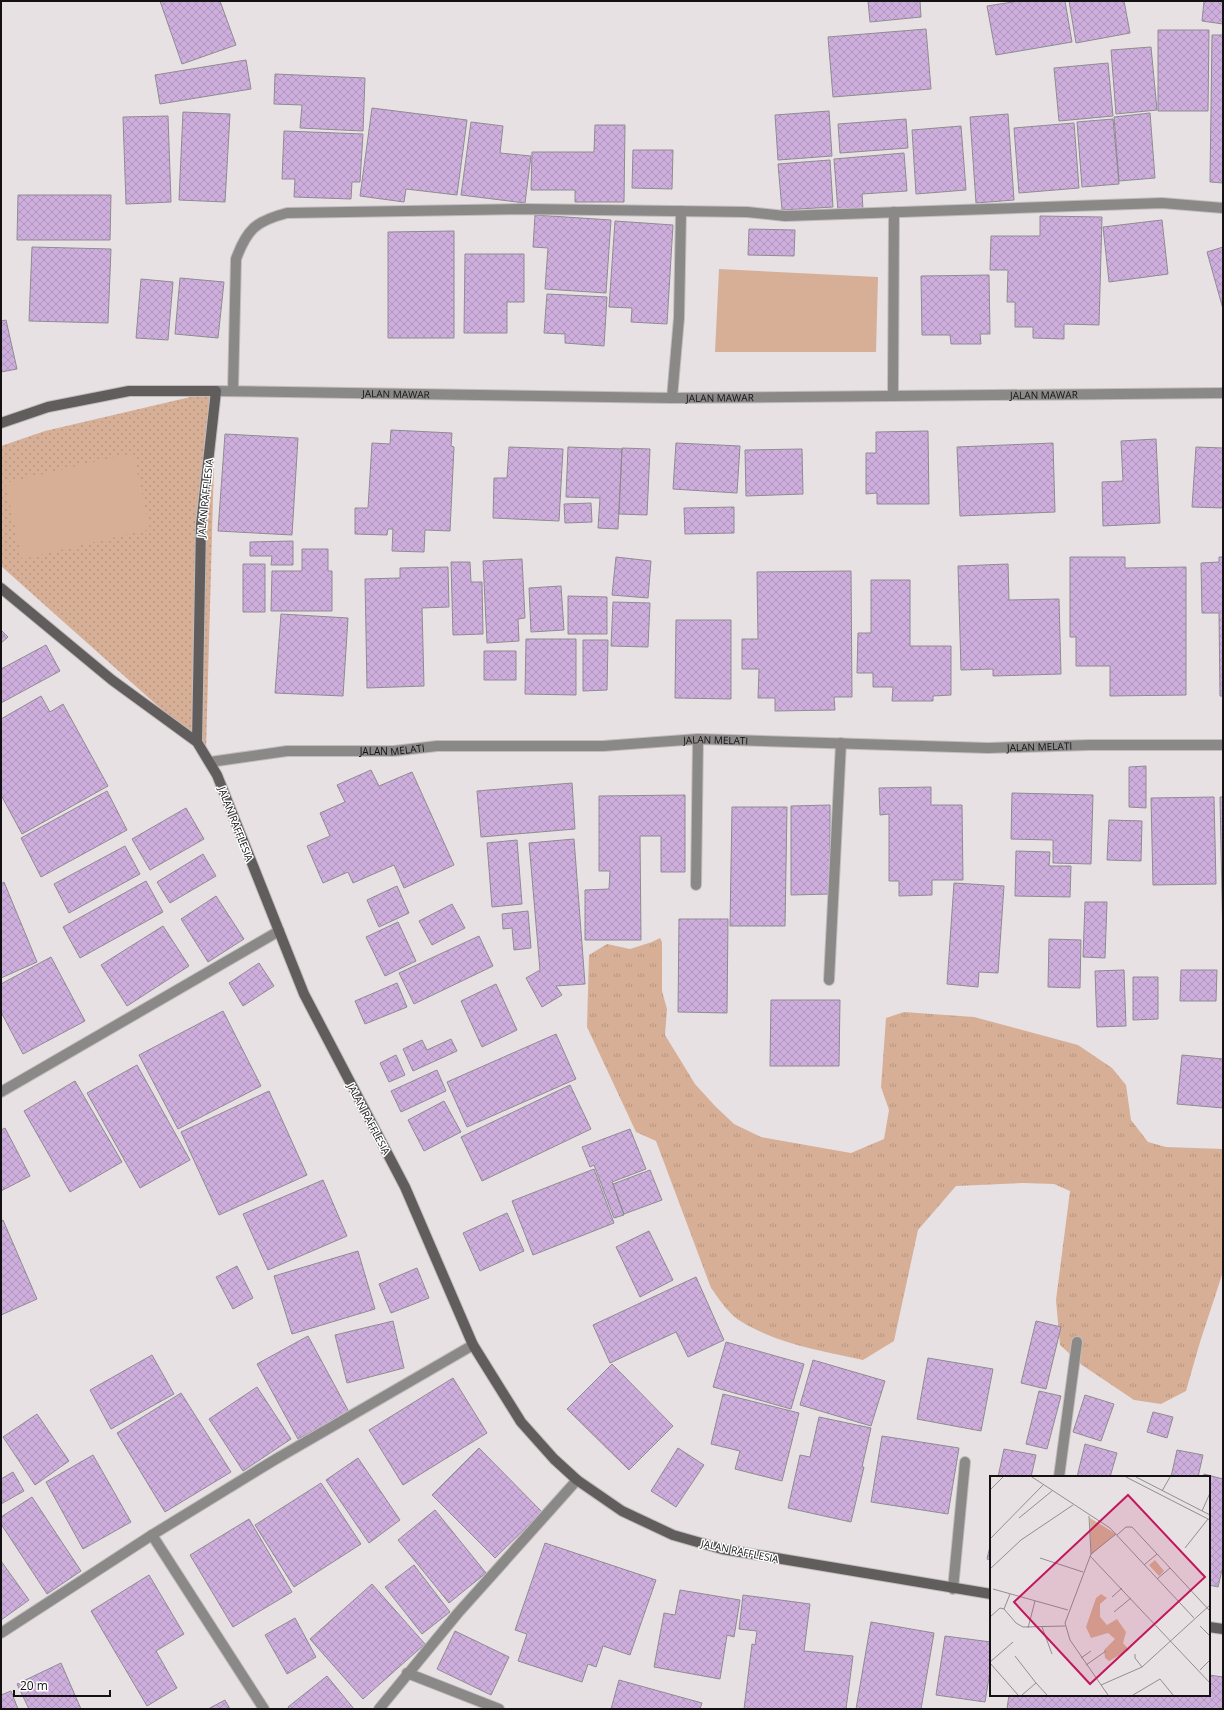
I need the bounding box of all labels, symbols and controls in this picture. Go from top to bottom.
street label: JALAN MAWAR [361,386,430,401]
street label: JALAN MAWAR [1009,387,1078,402]
street label: JALAN MAWAR [685,390,754,405]
street label: JALAN RAFFLESIA [194,457,216,539]
street label: JALAN MELATI [682,732,748,748]
street label: JALAN MELATI [1006,739,1072,754]
street label: JALAN MELATI [359,740,425,758]
street label: JALAN RAFFLESIA [215,784,257,864]
street label: JALAN RAFFLESIA [344,1080,394,1158]
inset map [990,1476,1210,1696]
street label: JALAN RAFFLESIA [699,1536,781,1566]
scale bar [14,1672,110,1698]
text: 20 m [20,1677,48,1694]

